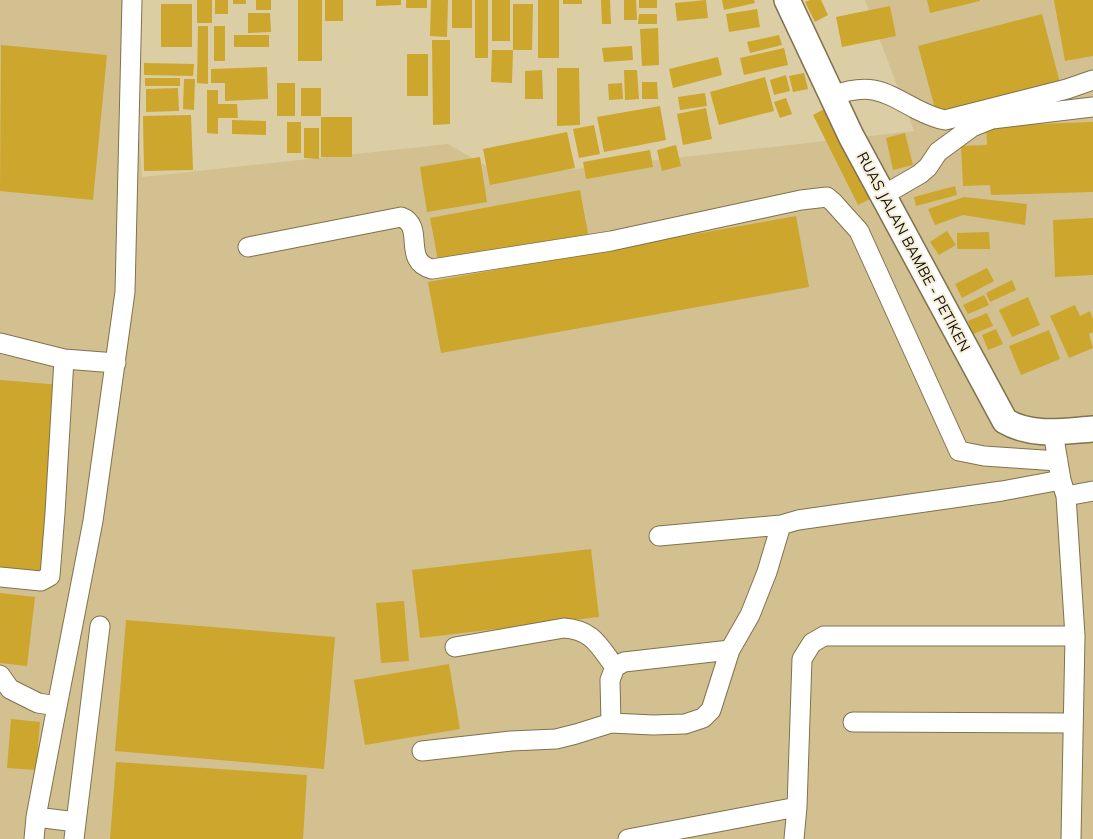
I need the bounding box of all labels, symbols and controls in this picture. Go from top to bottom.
street label: RUAS JALAN BAMBE - PETIKEN [853,149,973,355]

